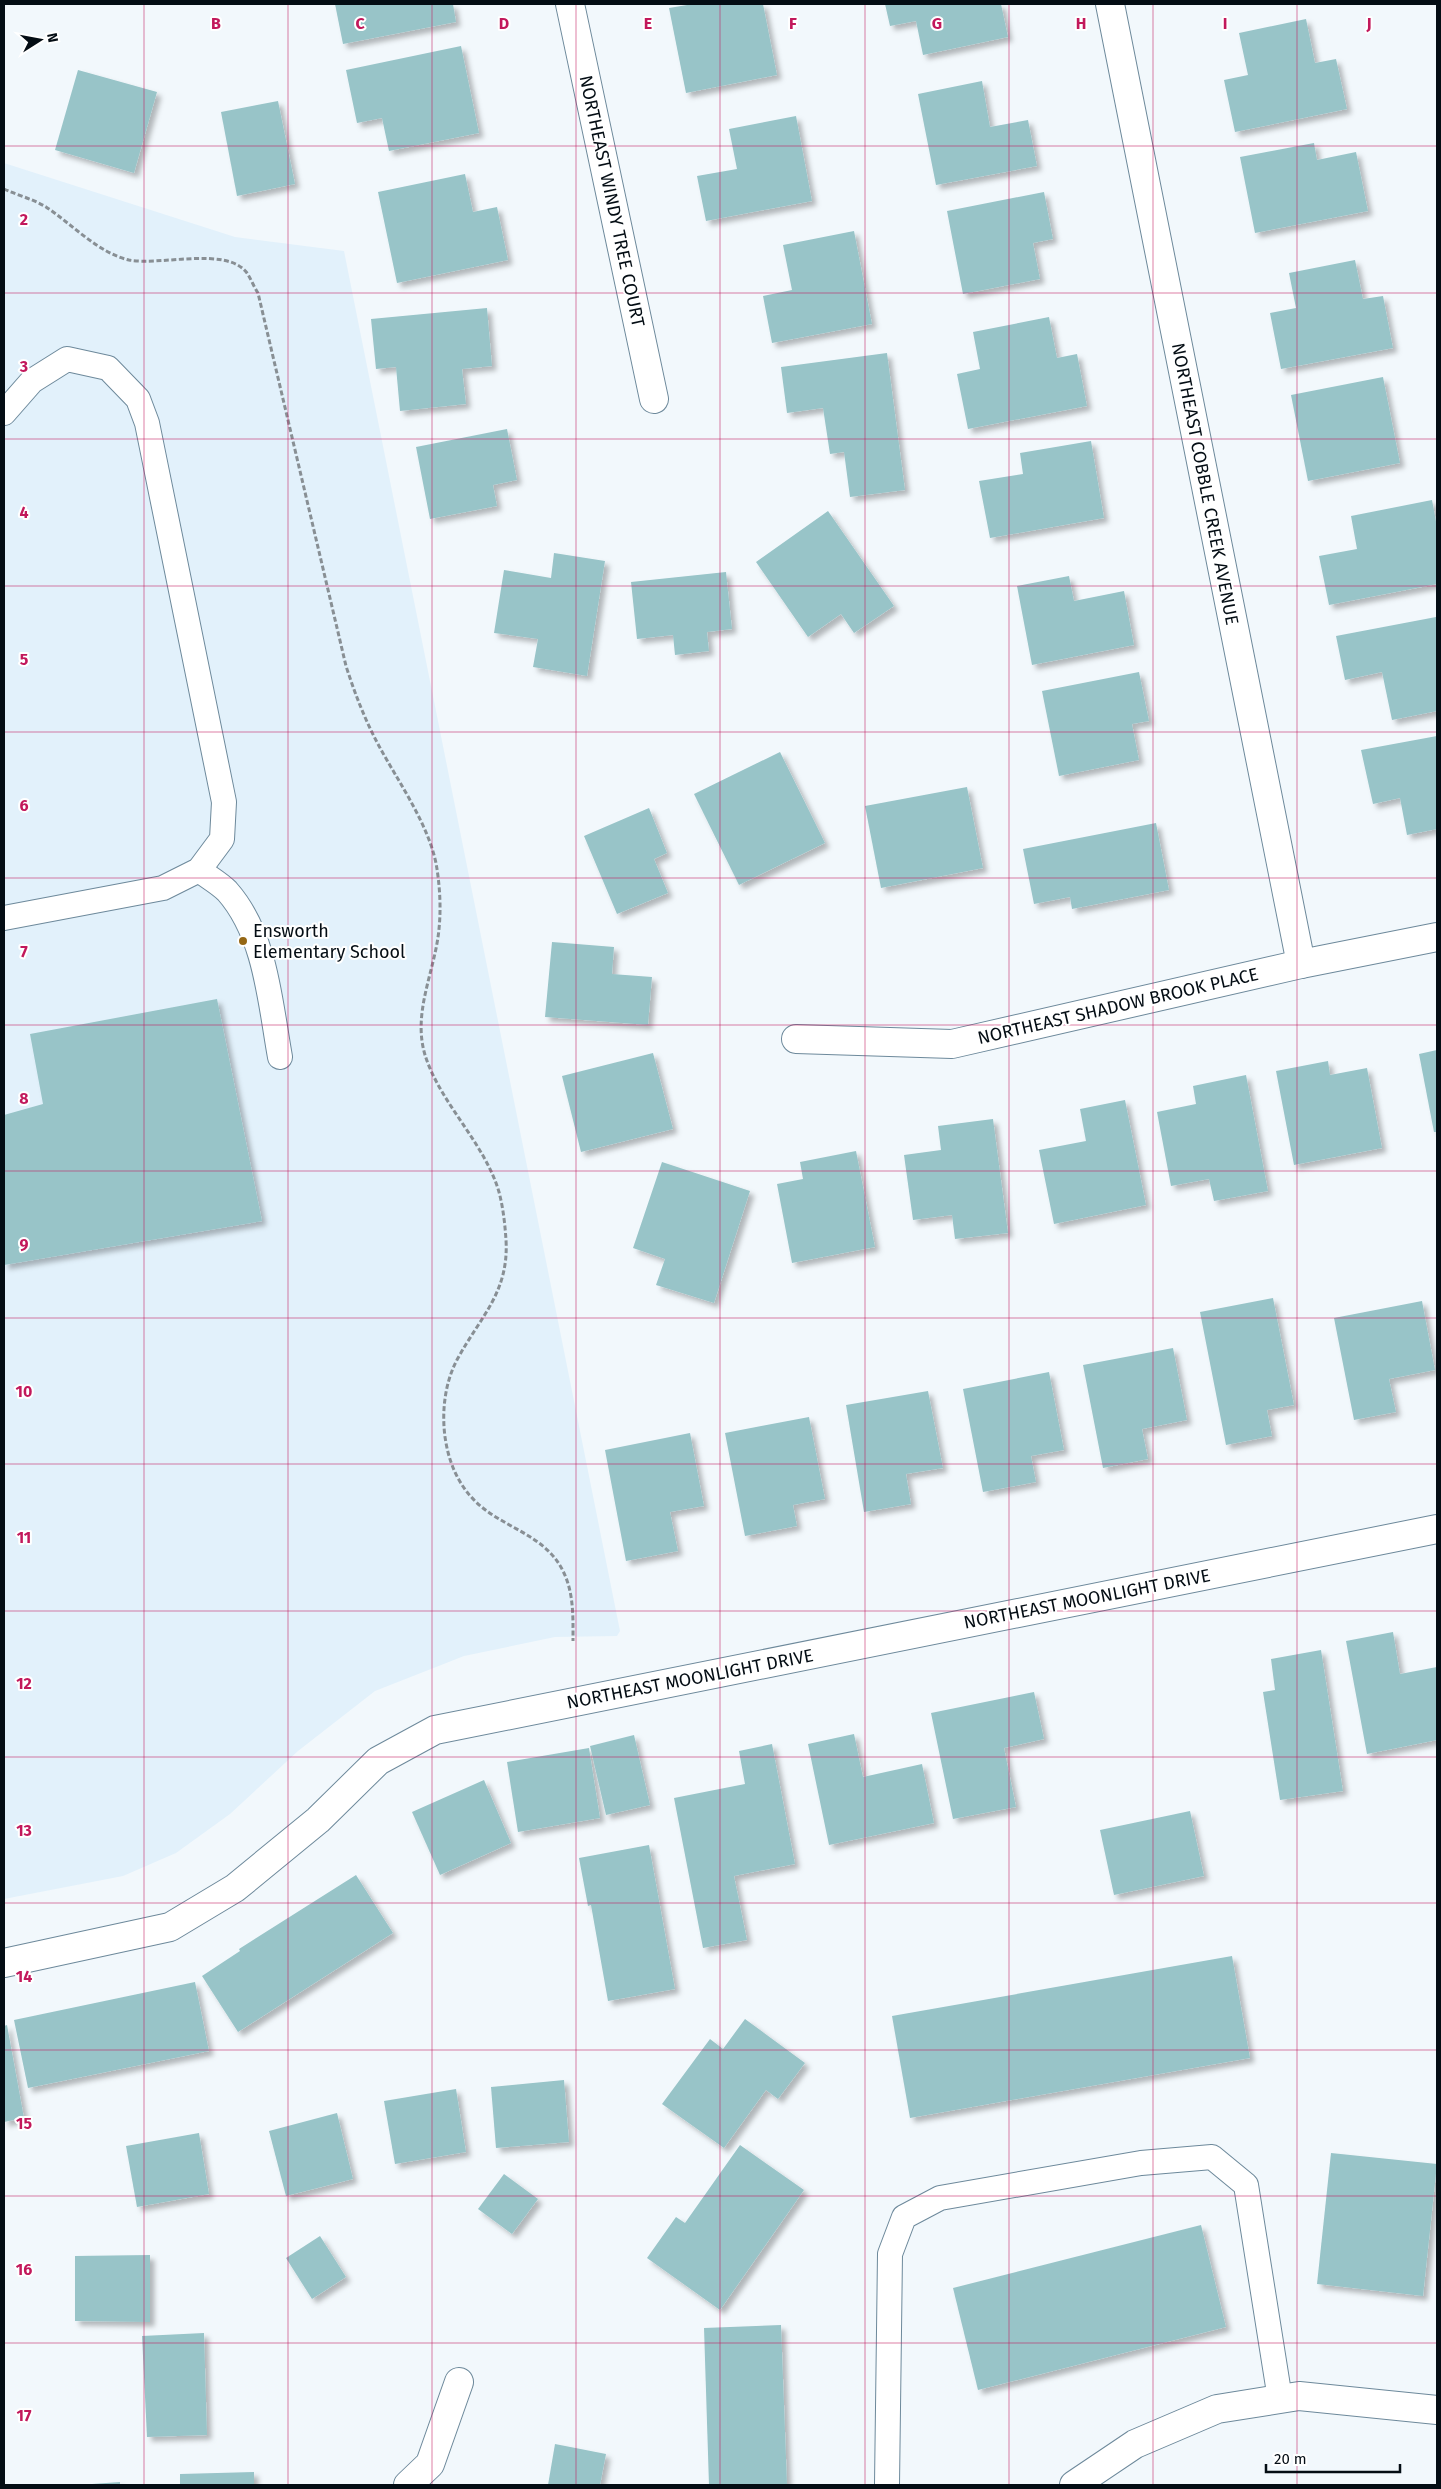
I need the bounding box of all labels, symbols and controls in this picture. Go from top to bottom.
text: B [211,14,221,33]
text: C [355,14,365,33]
text: D [499,14,509,33]
text: E [644,14,652,33]
text: F [789,14,797,33]
text: G [932,14,942,33]
text: H [1076,14,1086,33]
text: I [1223,14,1227,33]
text: J [1365,14,1372,33]
north arrow [15,15,65,65]
text: N [43,31,62,44]
street label: NORTHEAST WINDY TREE COURT [575,73,650,329]
text: 2 [20,210,28,229]
street label: NORTHEAST COBBLE CREEK AVENUE [1167,341,1243,627]
text: 3 [19,357,28,376]
text: 4 [19,503,29,522]
text: 5 [20,650,29,669]
text: 6 [19,796,29,815]
place label: Ensworth Elementary School [253,920,405,963]
marker: Ensworth Elementary School [237,935,249,947]
text: 7 [20,942,28,961]
street label: NORTHEAST SHADOW BROOK PLACE [975,963,1261,1049]
text: 8 [19,1089,29,1108]
text: 9 [20,1235,29,1254]
text: 10 [16,1382,32,1401]
text: 11 [17,1528,31,1547]
street label: NORTHEAST MOONLIGHT DRIVE [962,1564,1212,1634]
street label: NORTHEAST MOONLIGHT DRIVE [565,1644,815,1714]
text: 12 [16,1674,32,1693]
text: 13 [16,1821,32,1840]
text: 14 [16,1967,32,1986]
text: 15 [16,2114,32,2133]
text: 16 [16,2260,32,2279]
text: 17 [17,2406,32,2425]
scale bar [1266,2442,1400,2474]
text: 20 m [1274,2450,1307,2468]

